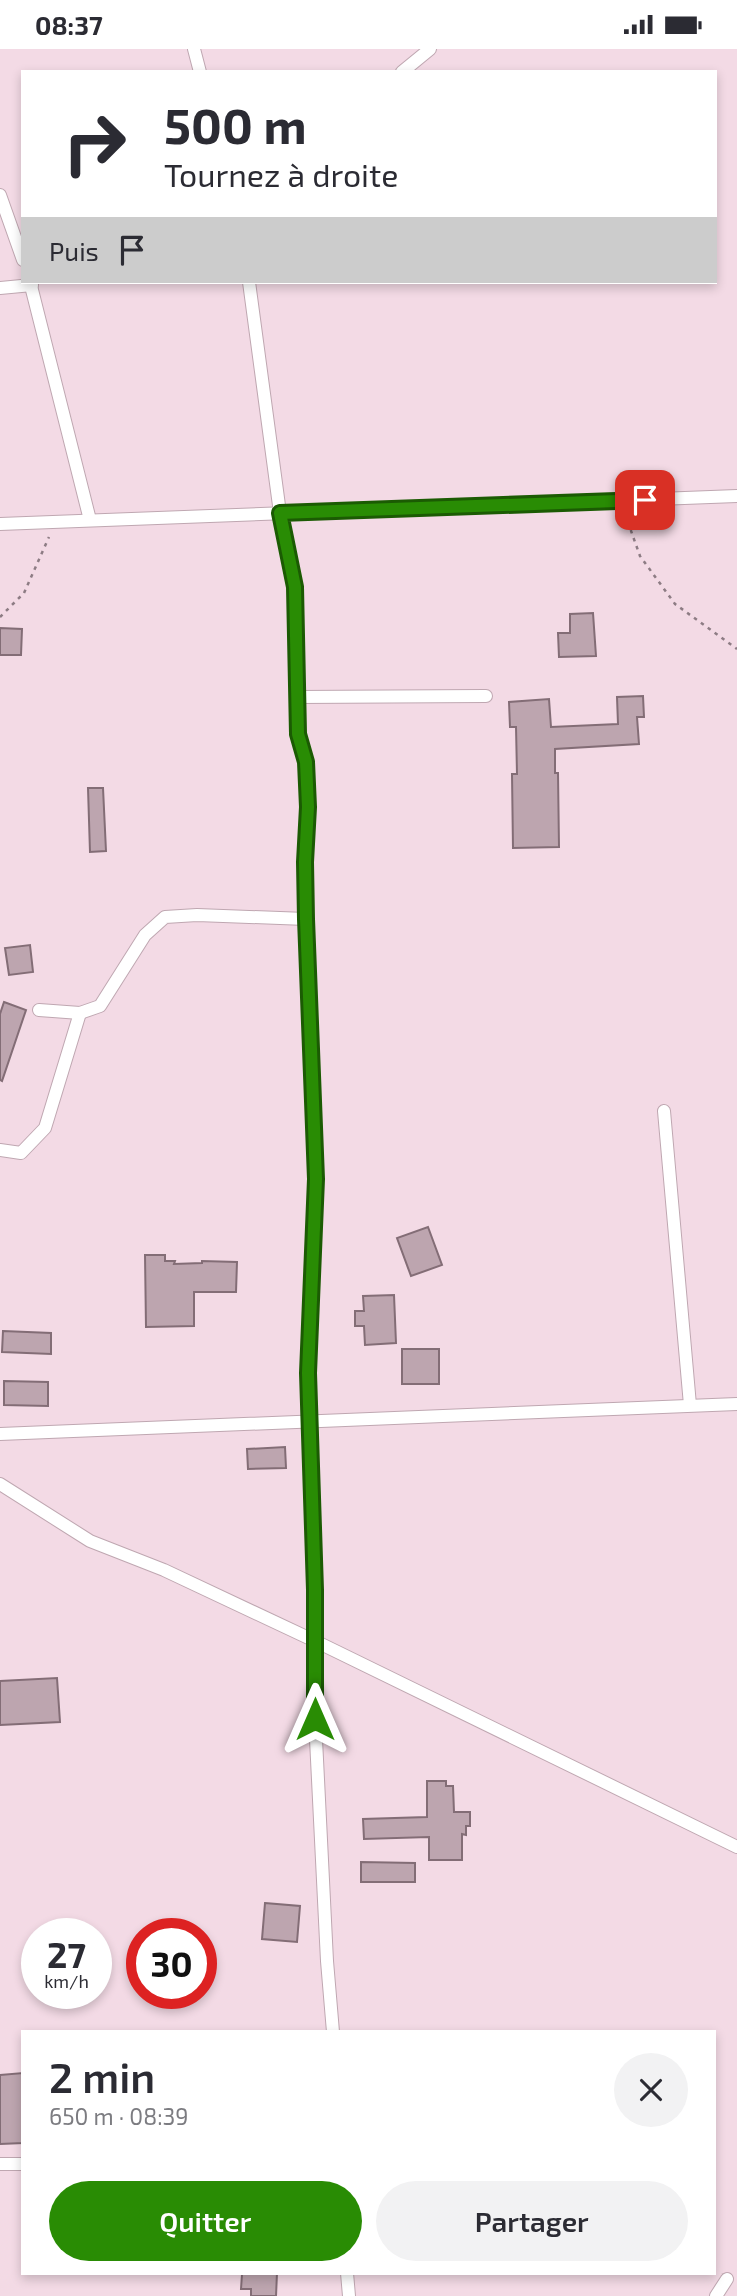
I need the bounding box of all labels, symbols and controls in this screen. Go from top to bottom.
text: 08:37 [35,9,103,40]
text: 500 m [164,95,307,154]
icon: right [49,98,140,189]
text: Tournez à droite [164,155,398,193]
icon: arrive [113,231,151,269]
text: Puis [49,235,99,266]
pin [615,470,675,530]
icon: arrive [626,481,664,519]
position arrow [278,1682,352,1756]
speed limit sign: 30 [126,1918,217,2009]
text: 27 [47,1933,86,1975]
text: km/h [44,1970,89,1992]
text: 2 min [49,2051,155,2101]
button: close [614,2053,688,2127]
text: 650 m · 08:39 [49,2102,189,2130]
button: Quitter [49,2181,362,2261]
button: Partager [376,2181,688,2261]

